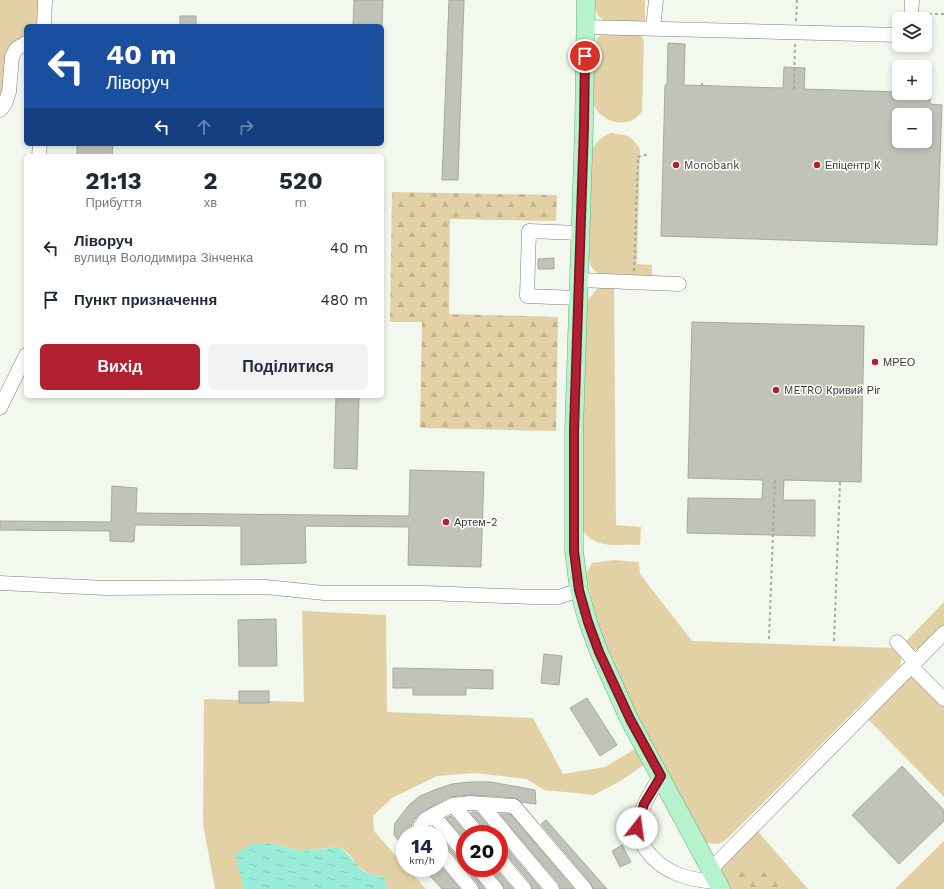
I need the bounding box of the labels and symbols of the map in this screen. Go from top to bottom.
pin [568,39,602,73]
place label: Monobank [684,159,739,172]
place label: Епіцентр К [825,159,881,172]
marker: Monobank [671,160,681,170]
marker: Епіцентр К [812,160,822,170]
place label: МРЕО [883,356,916,369]
marker: МРЕО [870,357,880,367]
place label: METRO Кривий Ріг [784,384,881,397]
marker: METRO Кривий Ріг [771,385,781,395]
place label: Артем-2 [454,516,497,529]
marker: Артем-2 [441,517,451,527]
position arrow [616,807,658,849]
speed limit sign: 20 [456,825,508,877]

